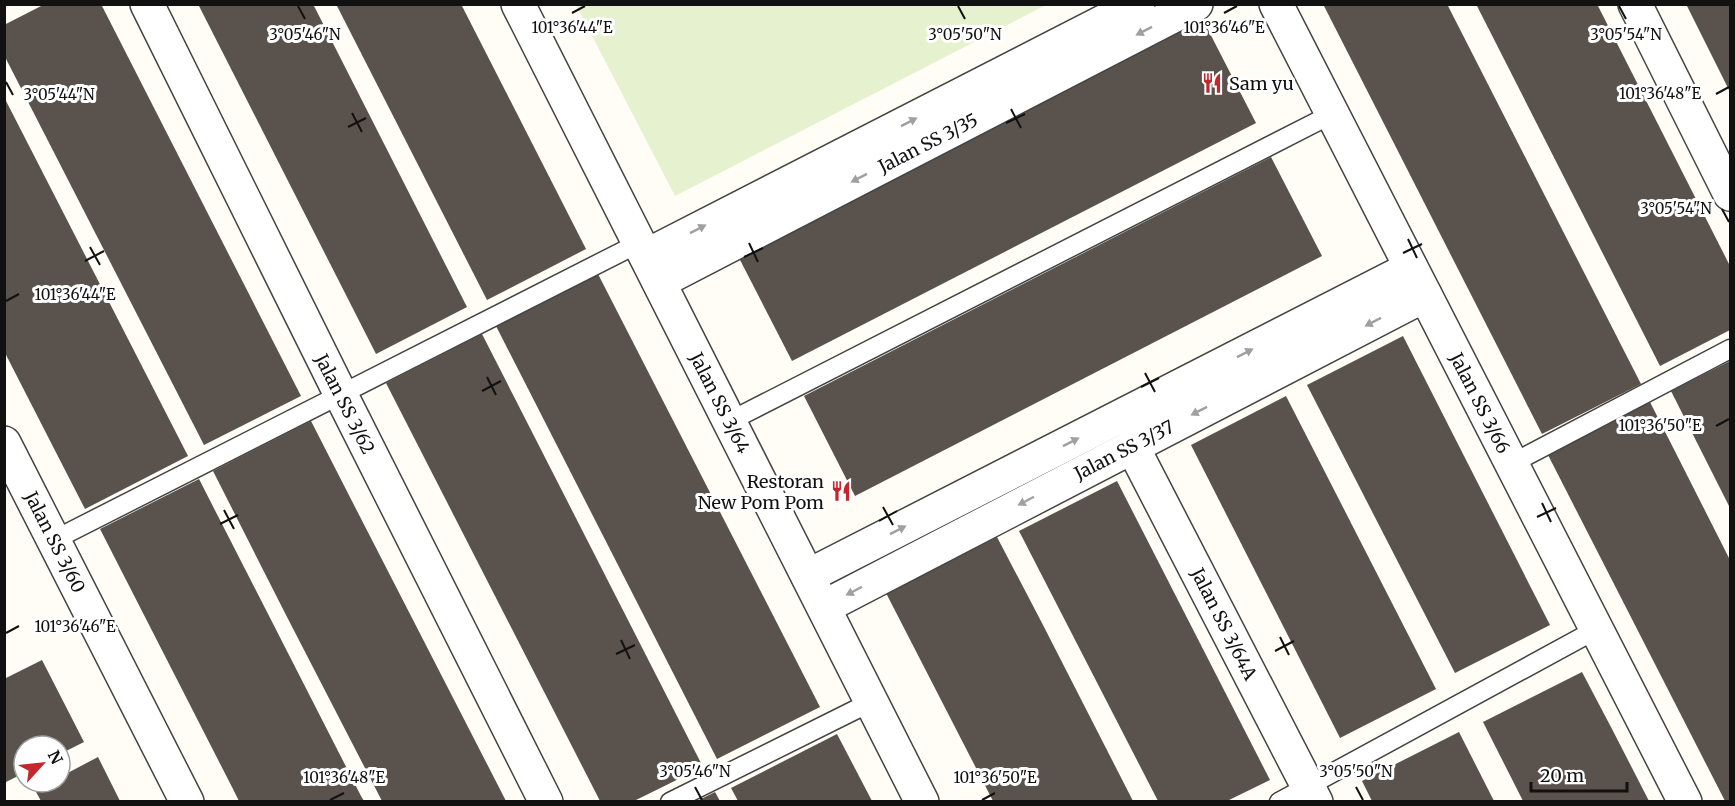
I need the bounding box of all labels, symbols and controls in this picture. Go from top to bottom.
text: 101°36'44"E [532,18,613,37]
text: 101°36'46"E [1183,18,1265,37]
text: 3°05'46"N [269,25,341,44]
text: 3°05'50"N [928,25,1002,44]
text: 3°05'54"N [1590,25,1662,44]
one-way arrow [1136,26,1153,36]
restaurant icon: Sam yu [1200,71,1224,95]
place label: Sam yu [1229,72,1294,95]
text: 101°36'48"E [1619,84,1701,103]
text: 3°05'44"N [23,85,95,104]
street label: Jalan SS 3/35 [874,108,982,178]
one-way arrow [900,117,917,126]
one-way arrow [850,173,868,183]
text: 3°05'54"N [1640,199,1712,218]
one-way arrow [689,225,706,234]
text: 101°36'44"E [35,285,116,304]
one-way arrow [1364,317,1381,327]
street label: Jalan SS 3/64 [684,348,755,457]
one-way arrow [1237,348,1254,358]
street label: Jalan SS 3/66 [1444,348,1515,457]
street label: Jalan SS 3/62 [310,349,380,458]
one-way arrow [1191,406,1208,416]
street label: Jalan SS 3/37 [1069,415,1178,485]
text: 101°36'50"E [1618,416,1702,435]
one-way arrow [1063,437,1080,447]
place label: Restoran New Pom Pom [698,470,824,514]
restaurant icon: Restoran New Pom Pom [829,479,853,503]
street label: Jalan SS 3/60 [19,487,90,597]
one-way arrow [1018,496,1035,506]
one-way arrow [889,526,906,535]
street label: Jalan SS 3/64A [1185,563,1262,684]
one-way arrow [845,587,862,596]
text: 101°36'46"E [34,617,116,636]
north arrow [12,734,72,794]
text: N [44,747,67,768]
scale bar [1531,755,1627,793]
text: 3°05'46"N [659,762,731,781]
text: 3°05'50"N [1319,762,1393,781]
text: 20 m [1540,764,1584,787]
text: 101°36'48"E [303,768,385,787]
text: 101°36'50"E [953,768,1037,787]

